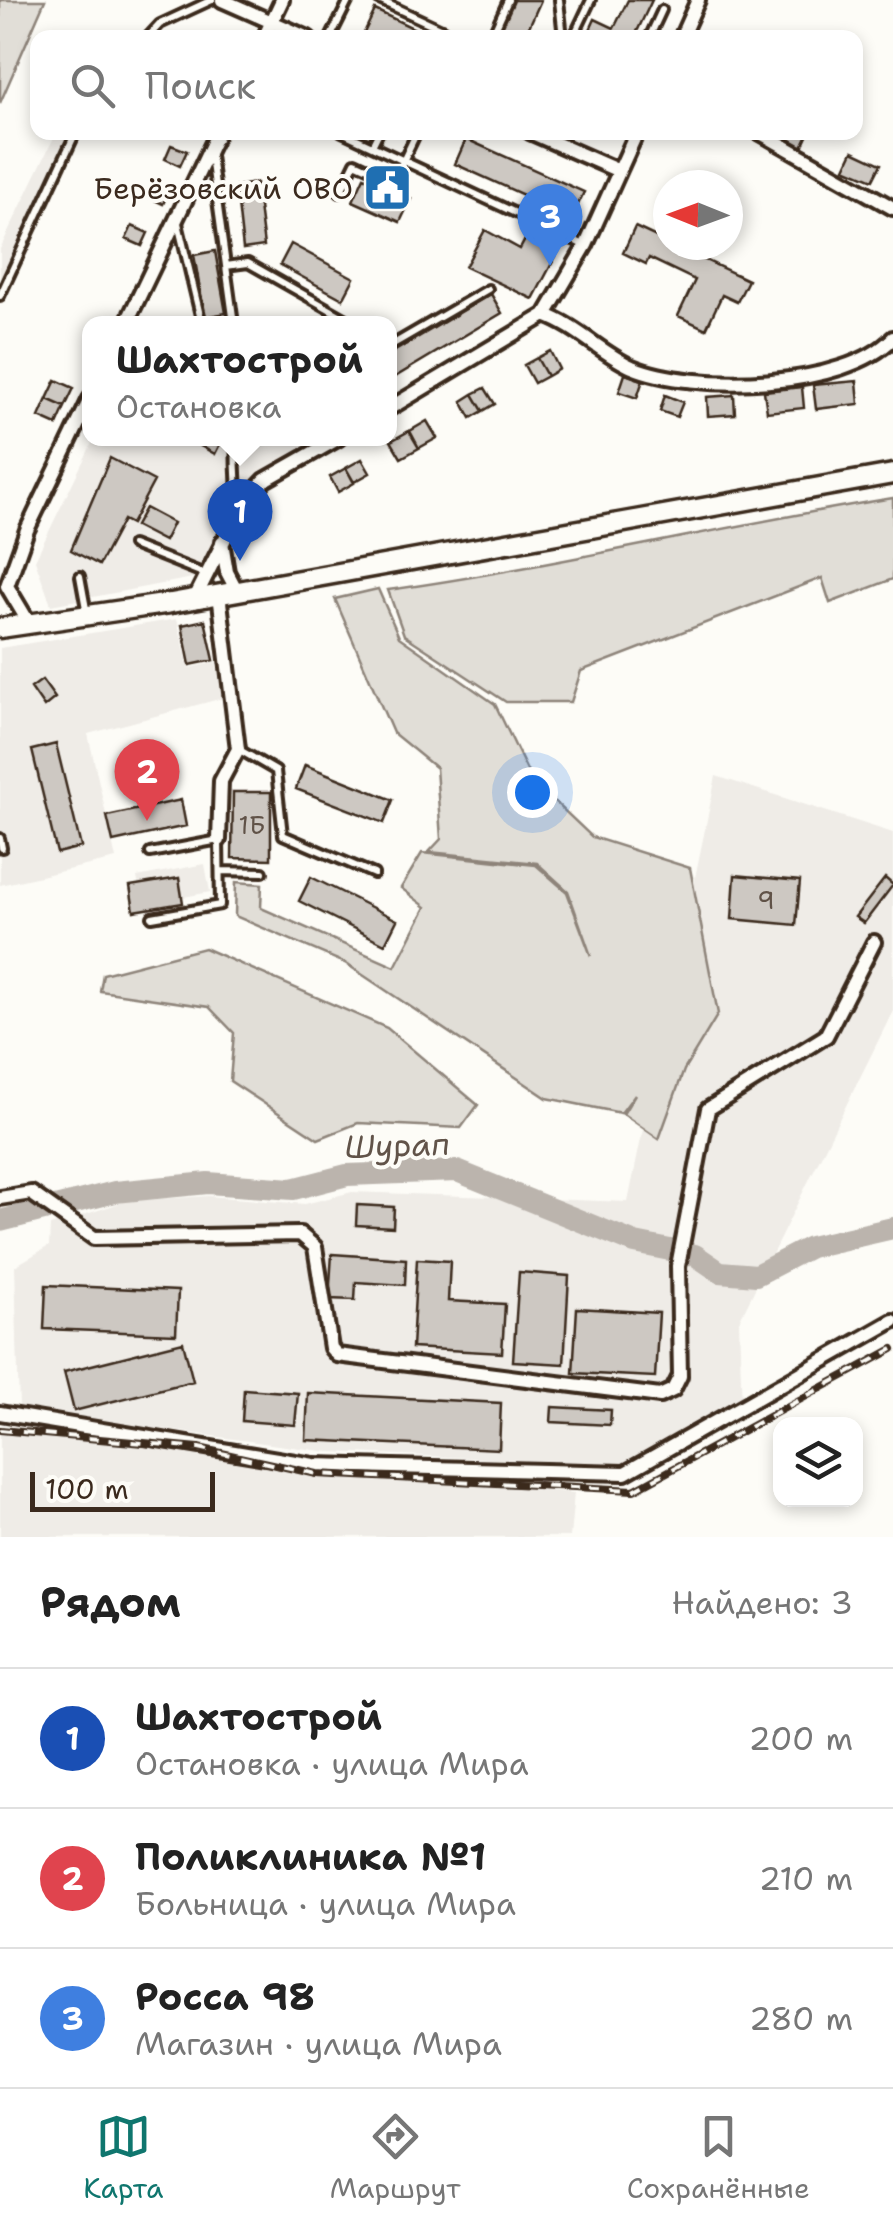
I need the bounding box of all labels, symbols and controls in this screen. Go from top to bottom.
search box [30,30,863,140]
icon: search [65,58,120,113]
text: Поиск [145,60,256,111]
public building icon: Берёзовский ОВО [362,162,414,214]
place label: Берёзовский ОВО [94,168,353,209]
north arrow [653,170,743,260]
pin: 3 [518,184,582,266]
popup [82,316,397,446]
text: Шахтострой [116,334,363,385]
text: Остановка [116,385,281,428]
pin: 1 [208,478,272,561]
pin: 2 [114,738,180,821]
your location [507,767,558,818]
house number: 1Б [239,808,265,842]
house number: 9 [757,883,775,917]
water label: Шурап [344,1122,450,1168]
map controls [773,1417,863,1507]
button: layers [773,1417,863,1507]
scale bar [30,1467,215,1512]
text: 100 m [45,1470,129,1508]
text: Рядом [40,1574,181,1630]
text: Найдено: 3 [672,1581,853,1624]
text: Шахтострой [135,1691,382,1742]
text: 1 [65,1717,80,1760]
text: 200 m [749,1717,853,1760]
text: Остановка · улица Мира [135,1742,529,1785]
text: Поликлиника №1 [135,1831,486,1882]
text: 2 [61,1857,84,1900]
text: 210 m [759,1857,853,1900]
text: Больница · улица Мира [135,1882,516,1925]
text: Росса 98 [135,1971,315,2022]
text: 3 [61,1997,84,2040]
text: 280 m [749,1997,853,2040]
text: Магазин · улица Мира [135,2022,502,2065]
tab: Карта [83,2109,163,2207]
tab: Маршрут [330,2109,460,2207]
tab: Сохранённые [627,2109,810,2207]

